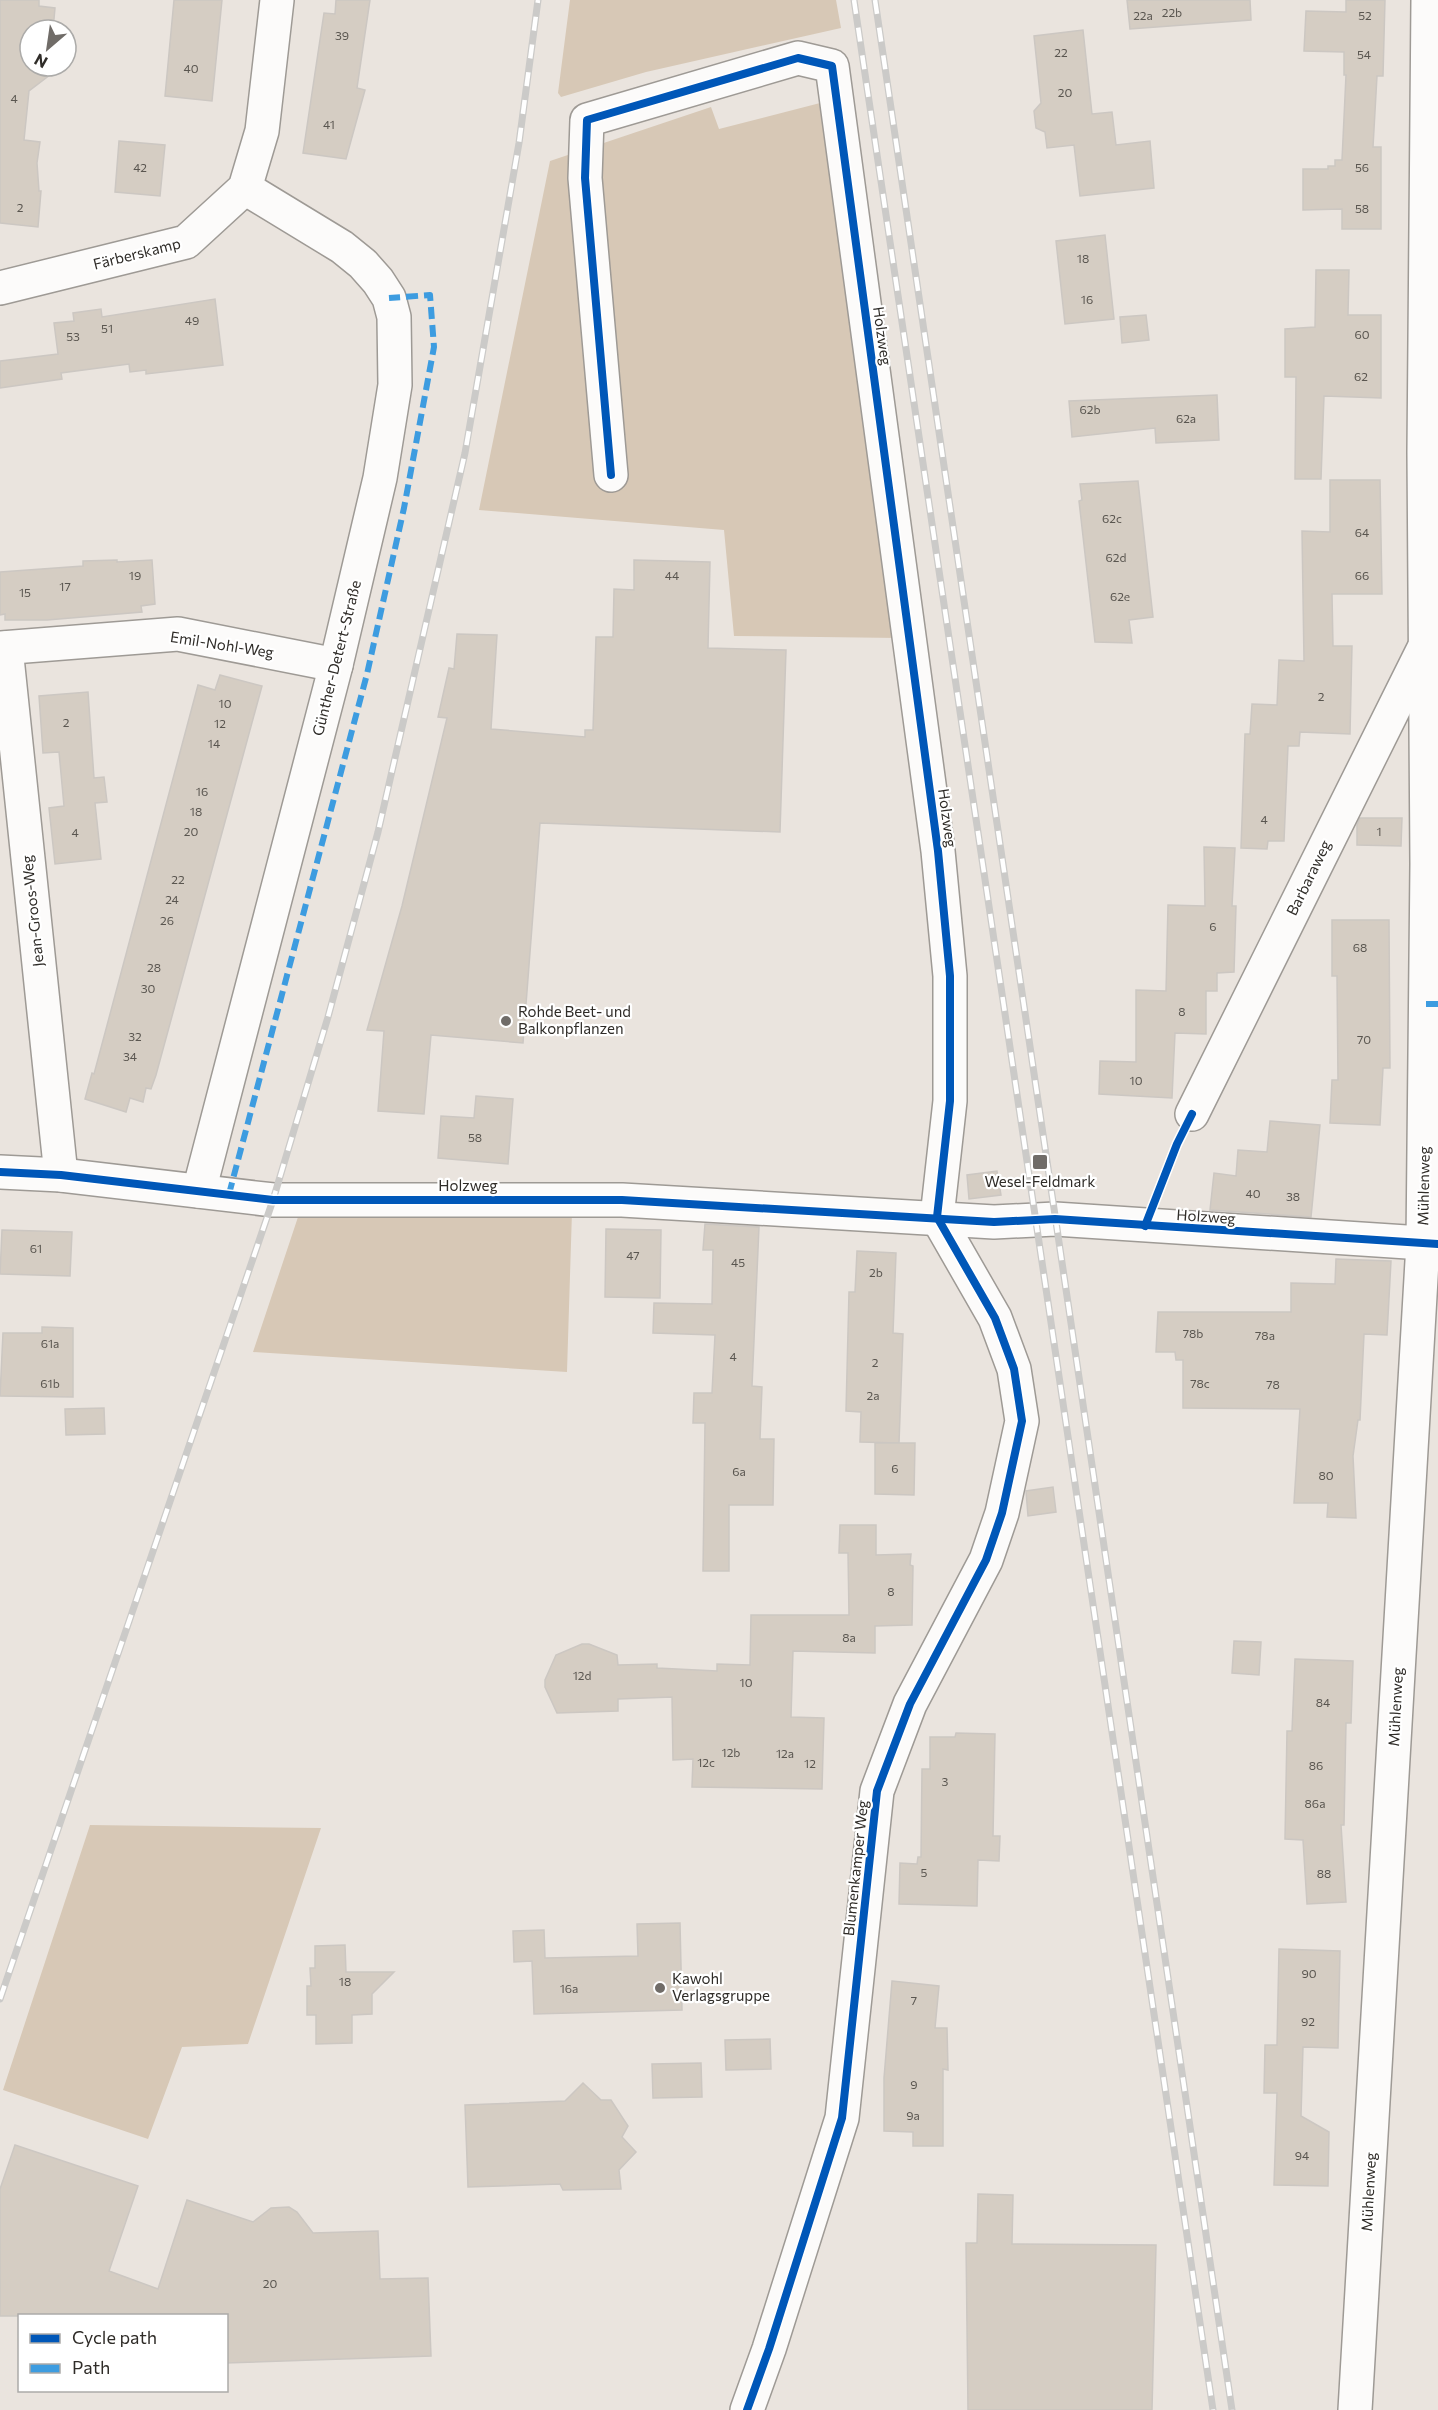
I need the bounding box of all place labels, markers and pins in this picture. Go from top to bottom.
place label: Rohde Beet- und Balkonpflanzen [518,1002,631,1037]
marker: Rohde Beet- und Balkonpflanzen [499,1014,513,1028]
marker: Wesel-Feldmark [1031,1153,1049,1171]
place label: Wesel-Feldmark [985,1172,1095,1190]
place label: Kawohl Verlagsgruppe [672,1969,770,2004]
marker: Kawohl Verlagsgruppe [653,1981,667,1995]

